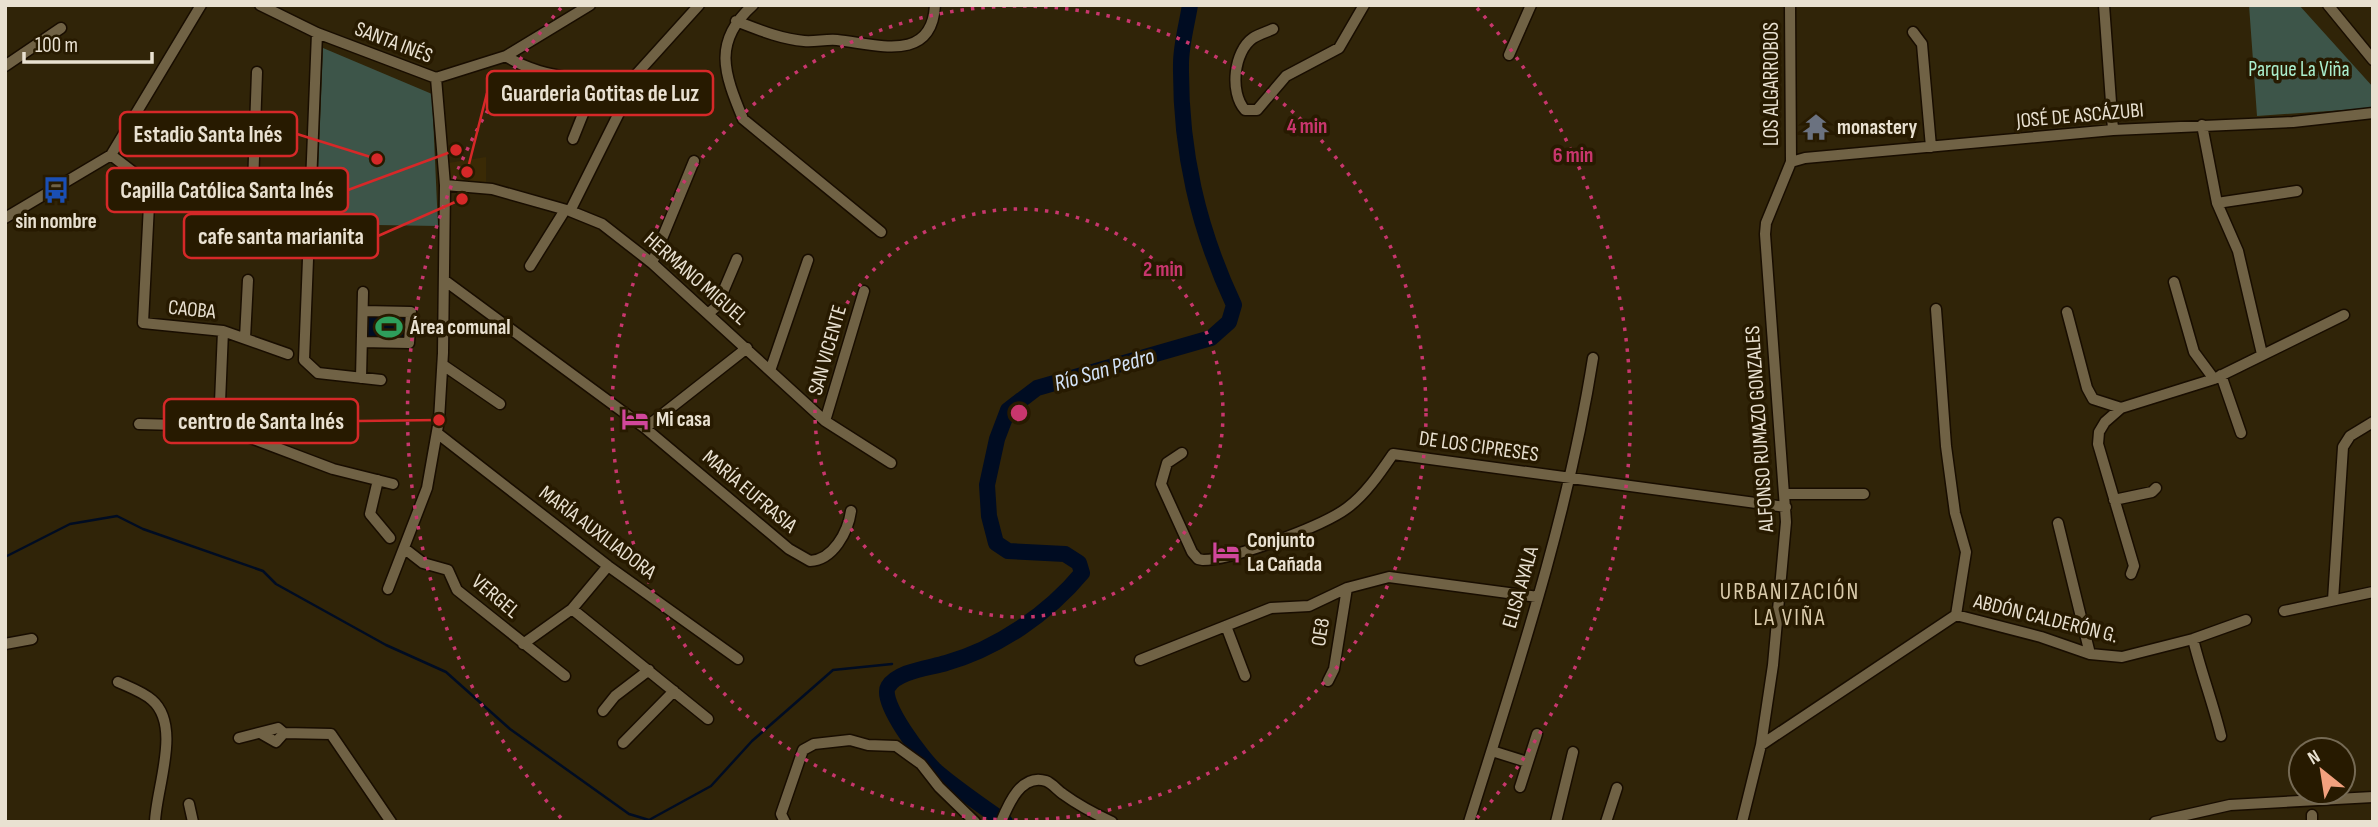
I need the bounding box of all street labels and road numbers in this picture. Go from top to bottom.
street label: SANTA INÉS [351,16,436,69]
street label: LOS ALGARROBOS [1759,22,1784,146]
street label: JOSÉ DE ASCÁZUBI [2014,97,2145,134]
street label: HERMANO MIGUEL [639,227,753,330]
street label: CAOBA [167,295,218,325]
street label: SAN VICENTE [803,302,852,398]
street label: ALFONSO RUMAZO GONZALES [1740,325,1779,534]
street label: DE LOS CIPRESES [1417,426,1540,467]
street label: MARÍA EUFRASIA [697,445,803,539]
street label: MARÍA AUXILIADORA [534,480,662,585]
street label: ELISA AYALA [1497,542,1544,631]
street label: VERGEL [467,569,525,624]
street label: ABDÓN CALDERÓN G. [1970,588,2120,648]
street label: OE8 [1306,616,1335,648]

